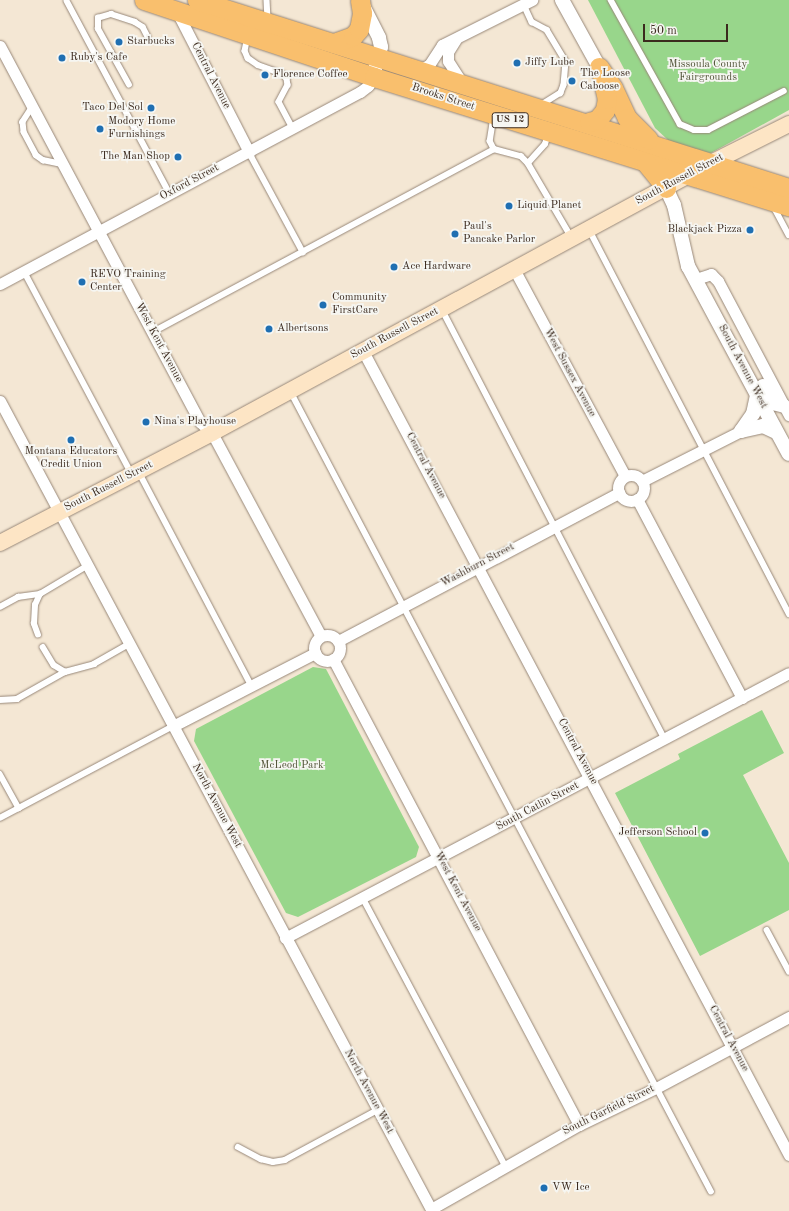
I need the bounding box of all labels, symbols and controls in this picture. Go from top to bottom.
scale bar [645,16,730,42]
text: 50 m [650,25,677,37]
place label: Starbucks [127,35,174,49]
marker: Starbucks [114,37,124,47]
street label: Central Avenue [188,40,232,112]
place label: Ruby's Cafe [70,51,127,65]
marker: Ruby's Cafe [57,53,67,63]
place label: Jiffy Lube [525,56,574,70]
marker: Jiffy Lube [512,58,522,68]
park label: Missoula County Fairgrounds [669,59,747,85]
place label: Florence Coffee [273,68,348,82]
place label: The Loose Caboose [580,68,630,94]
marker: Florence Coffee [260,70,270,80]
marker: The Loose Caboose [567,76,577,86]
street label: Brooks Street [410,82,476,114]
place label: Taco Del Sol [82,101,143,115]
marker: Taco Del Sol [146,103,156,113]
road number: US 12 [491,112,529,128]
place label: Modory Home Furnishings [108,116,175,142]
marker: Modory Home Furnishings [95,124,105,134]
place label: The Man Shop [100,150,170,164]
street label: South Russell Street [634,151,726,209]
marker: The Man Shop [173,152,183,162]
street label: Oxford Street [158,162,222,204]
place label: Liquid Planet [517,199,581,213]
marker: Liquid Planet [504,201,514,211]
place label: Paul's Pancake Parlor [463,221,535,247]
place label: Blackjack Pizza [667,223,742,237]
marker: Blackjack Pizza [745,225,755,235]
marker: Paul's Pancake Parlor [450,229,460,239]
place label: Ace Hardware [402,260,471,274]
marker: Ace Hardware [389,262,399,272]
place label: REVO Training Center [90,269,166,295]
marker: REVO Training Center [77,277,87,287]
place label: Community FirstCare [332,292,387,318]
marker: Community FirstCare [317,299,329,311]
street label: West Kent Avenue [131,301,185,385]
street label: South Russell Street [349,305,441,363]
place label: Albertsons [277,322,328,336]
street label: South Avenue West [714,323,770,411]
marker: Albertsons [264,324,274,334]
street label: West Sussex Avenue [540,326,598,420]
place label: Nina's Playhouse [154,415,236,429]
marker: Nina's Playhouse [141,417,151,427]
street label: Central Avenue [402,431,448,501]
marker: Montana Educators Credit Union [66,435,76,445]
place label: Montana Educators Credit Union [25,446,117,472]
street label: South Russell Street [63,459,155,515]
street label: Washburn Street [439,541,517,591]
street label: Central Avenue [554,717,600,787]
park label: McLeod Park [260,759,324,773]
street label: North Avenue West [188,762,244,850]
street label: South Catlin Street [494,780,582,834]
place label: Jefferson School [618,826,697,840]
marker: Jefferson School [700,828,710,838]
street label: West Kent Avenue [430,850,484,934]
street label: Central Avenue [705,1004,751,1074]
street label: North Avenue West [340,1048,396,1136]
street label: South Garfield Street [561,1083,657,1139]
place label: VW Ice [552,1181,590,1195]
marker: VW Ice [539,1183,549,1193]

